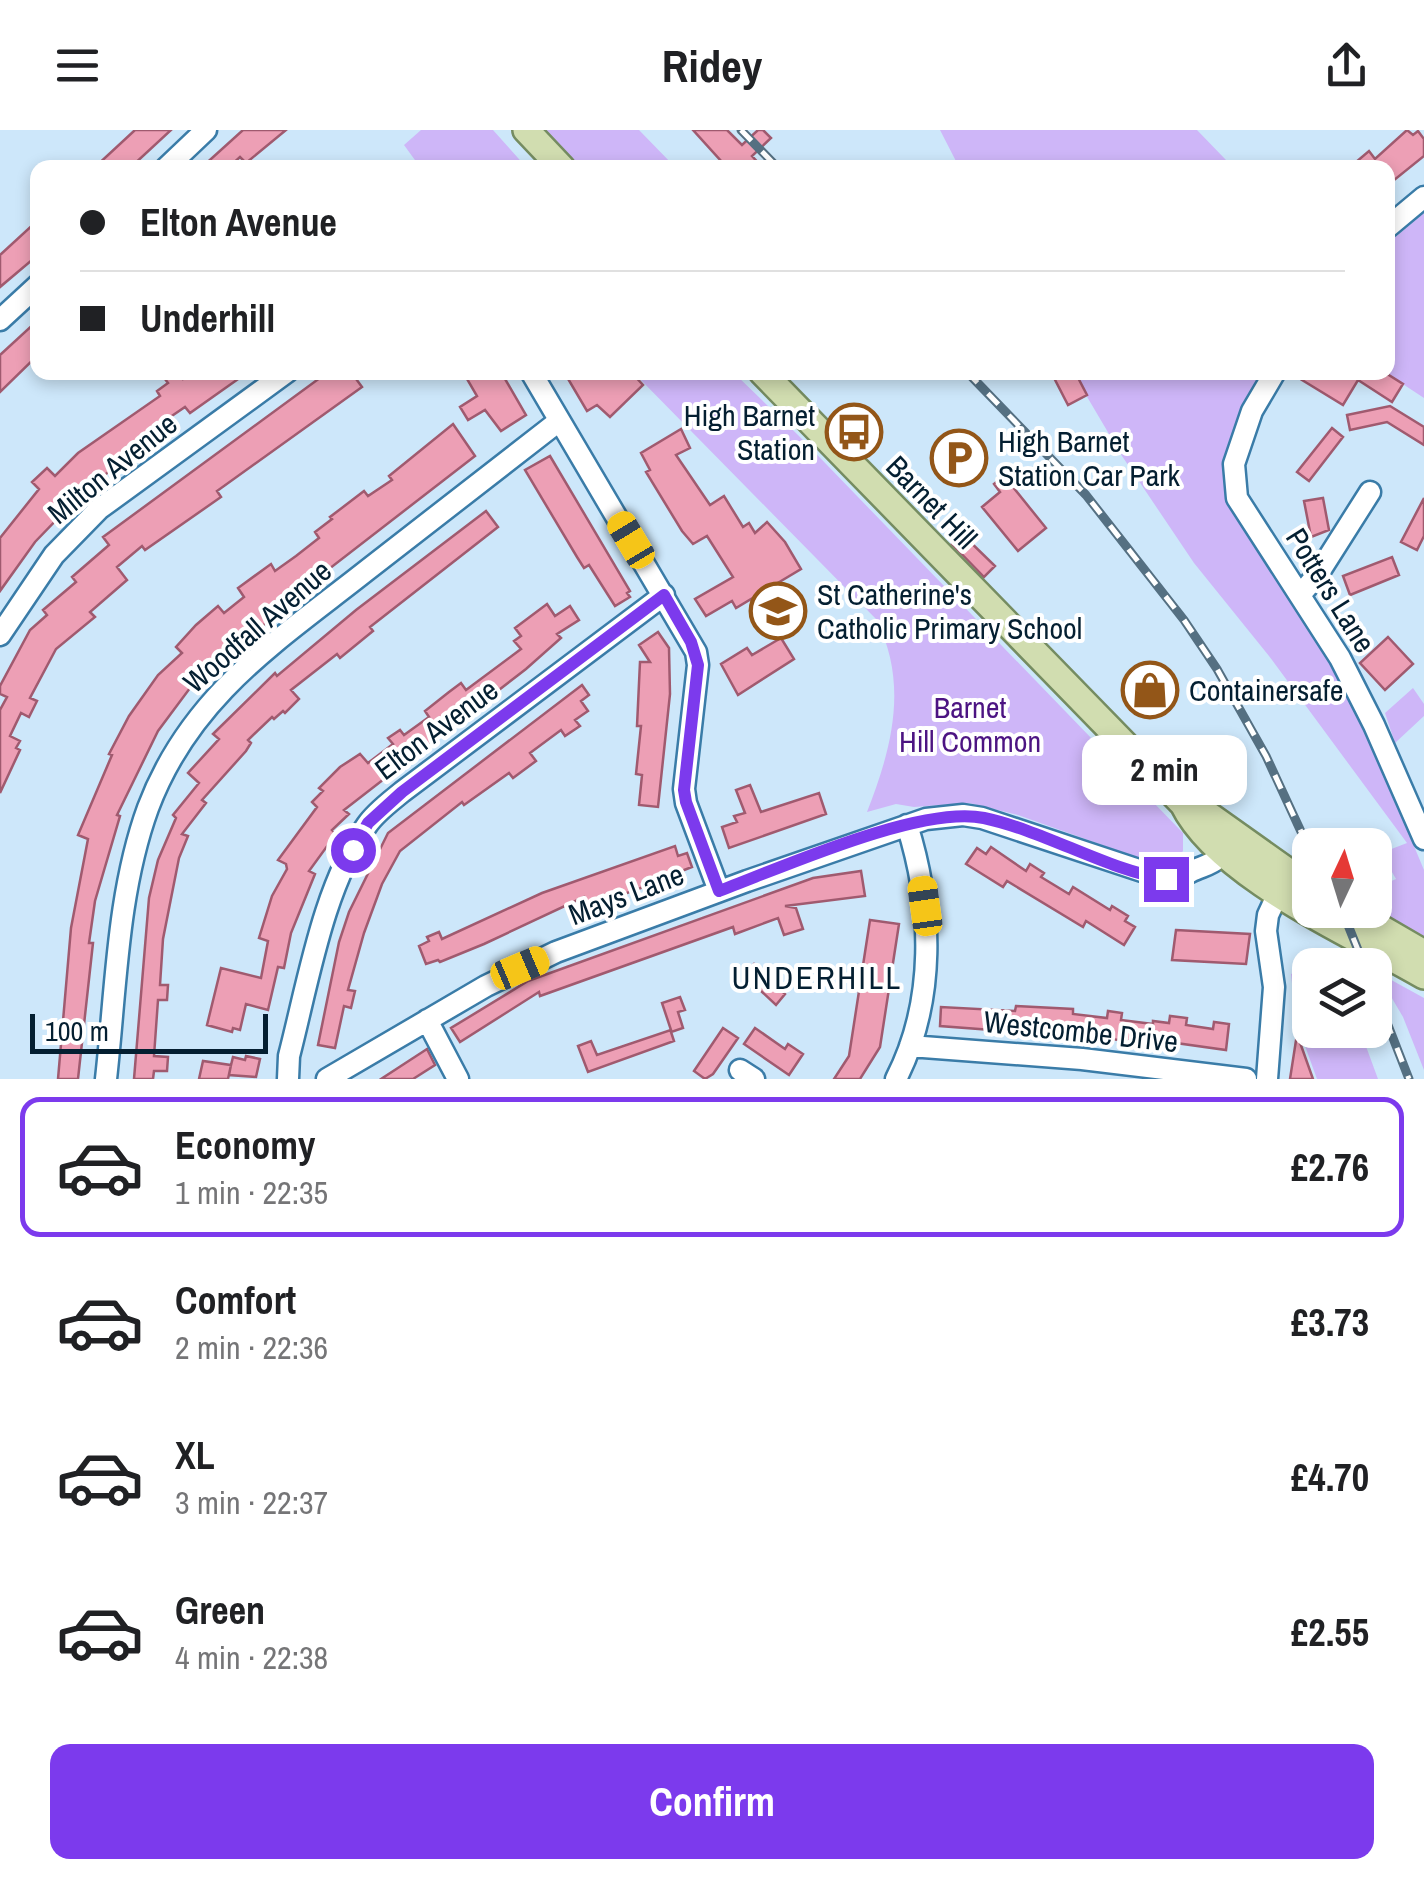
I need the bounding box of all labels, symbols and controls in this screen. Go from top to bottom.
text: Ridey [662,35,762,96]
icon: menu [50,38,105,93]
icon: share [1319,38,1374,93]
text: Elton Avenue [140,197,337,248]
text: Underhill [140,293,275,344]
place label: High Barnet Station [684,395,815,469]
bus stop icon: High Barnet Station [824,402,884,462]
street label: Milton Avenue [39,404,185,532]
place label: High Barnet Station Car Park [998,421,1181,495]
parking icon: High Barnet Station Car Park [929,428,989,488]
street label: Barnet Hill [878,447,986,557]
car [603,507,659,573]
street label: Potters Lane [1277,520,1385,660]
street label: Woodfall Avenue [175,551,339,701]
place label: St Catherine's Catholic Primary School [817,574,1082,648]
school or university icon: St Catherine's Catholic Primary School [748,581,808,641]
shop icon: Containersafe [1120,660,1180,720]
street label: Elton Avenue [366,670,506,788]
place label: Containersafe [1189,670,1344,710]
park label: Barnet Hill Common [899,687,1041,761]
callout: 2 min [1084,734,1248,804]
text: 2 min [1130,748,1199,791]
route start [331,828,376,873]
north arrow [1292,828,1392,928]
map controls [1292,828,1392,1048]
street label: Mays Lane [563,854,689,934]
route end [1144,857,1189,902]
car [906,874,944,938]
car [487,942,553,994]
button: layers [1292,948,1392,1048]
district label: UNDERHILL [731,956,903,999]
street label: Westcombe Drive [982,1001,1180,1061]
scale bar [30,1009,268,1054]
text: 100 m [45,1012,109,1050]
text: Economy [175,1120,315,1171]
icon: car [55,1122,145,1212]
text: £2.76 [1291,1142,1369,1193]
text: 1 min · 22:35 [175,1171,328,1214]
text: Comfort [175,1275,296,1326]
icon: car [55,1277,145,1367]
text: £3.73 [1291,1297,1369,1348]
text: 2 min · 22:36 [175,1326,328,1369]
text: XL [175,1430,215,1481]
icon: car [55,1432,145,1522]
text: £4.70 [1291,1452,1369,1503]
text: 3 min · 22:37 [175,1481,328,1524]
text: Green [175,1585,265,1636]
icon: car [55,1587,145,1677]
text: £2.55 [1291,1607,1369,1658]
text: 4 min · 22:38 [175,1636,328,1679]
button: Confirm [50,1744,1374,1859]

